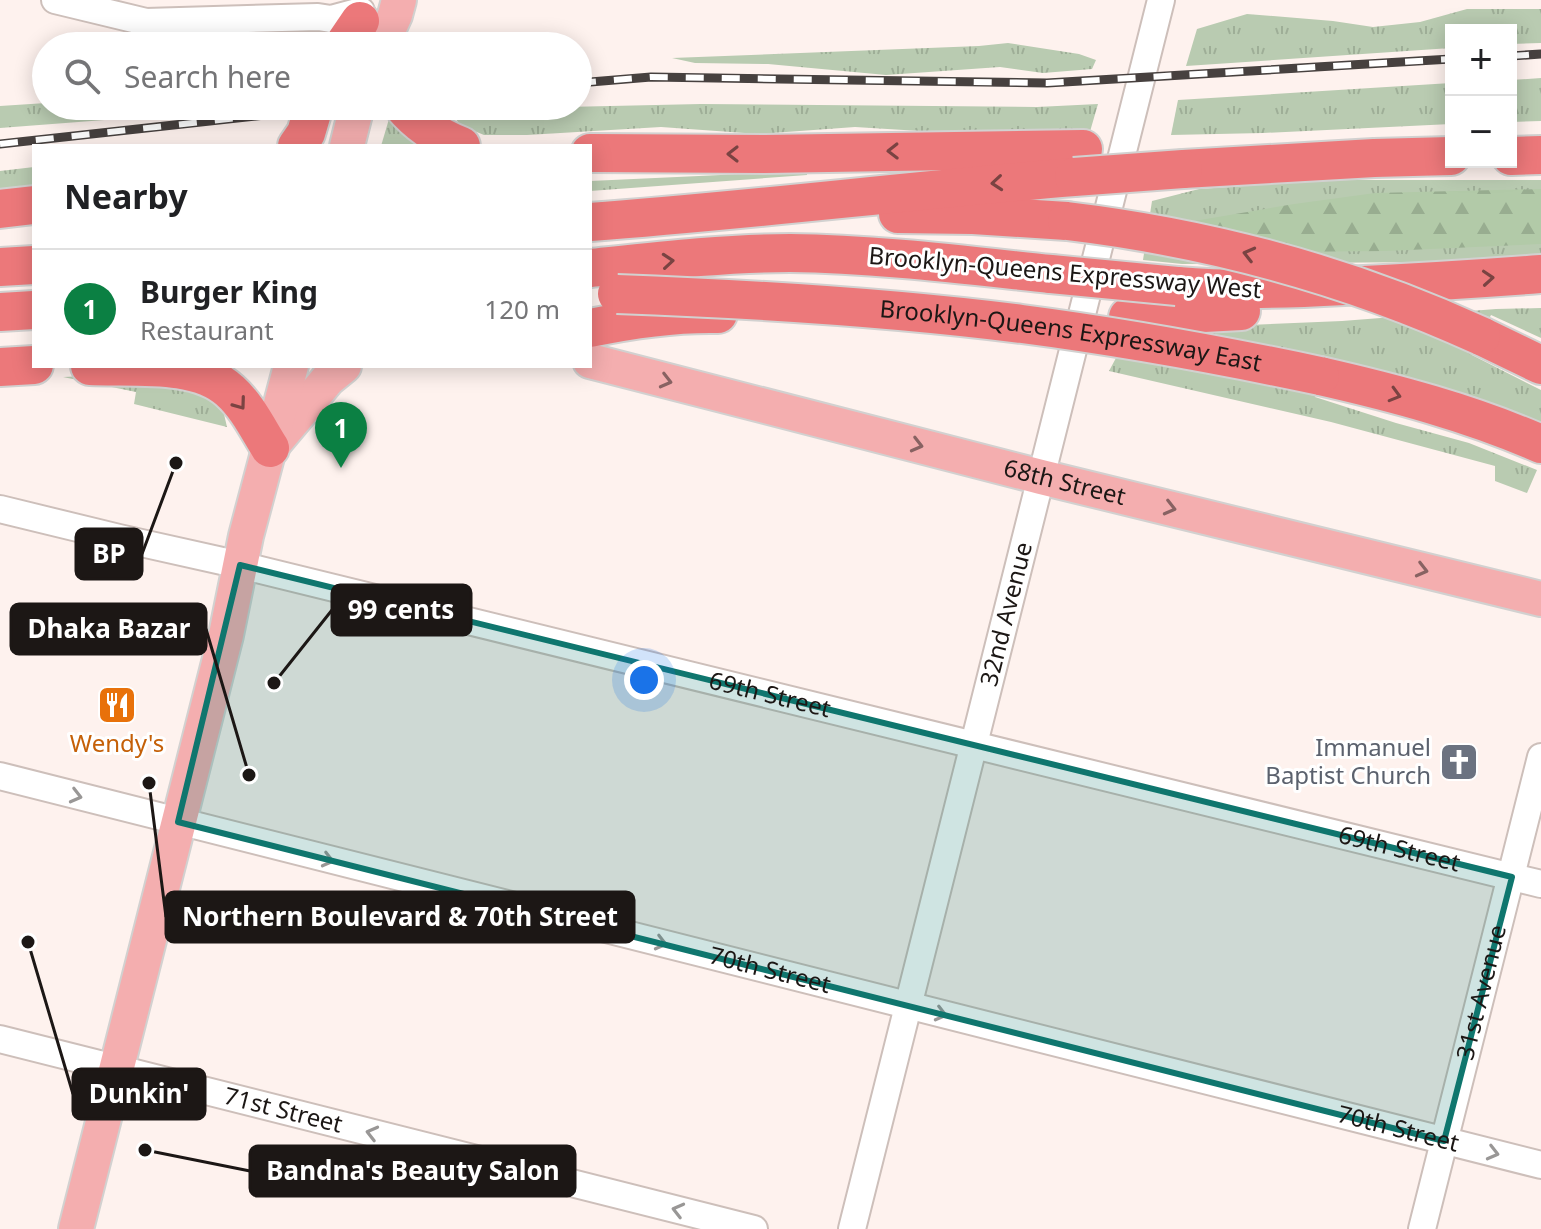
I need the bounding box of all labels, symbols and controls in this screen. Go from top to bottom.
map controls [1445,24,1517,168]
button: + [1445,24,1517,96]
search box [32,32,592,120]
icon: search [60,54,104,98]
text: Search here [124,56,291,97]
button: − [1445,96,1517,168]
one-way arrow [886,142,899,160]
one-way arrow [726,145,739,163]
text: Nearby [64,173,188,219]
one-way arrow [990,175,1003,192]
street label: Brooklyn-Queens Expressway West [867,238,1263,305]
one-way arrow [1243,246,1256,263]
one-way arrow [662,252,675,269]
one-way arrow [1482,270,1495,287]
text: Burger King [140,271,318,312]
text: 1 [83,291,97,327]
text: 120 m [484,291,560,327]
street label: Brooklyn-Queens Expressway East [878,291,1265,379]
text: Restaurant [140,312,274,348]
one-way arrow [658,371,672,388]
one-way arrow [1388,385,1402,402]
one-way arrow [231,395,245,409]
pin: 1 [315,402,367,468]
one-way arrow [910,436,924,453]
street label: 68th Street [1001,450,1130,512]
one-way arrow [1162,499,1176,516]
callout: BP [76,529,142,579]
text: BP [92,535,126,571]
street label: 32nd Avenue [971,538,1039,689]
one-way arrow [1415,560,1429,577]
callout: 99 cents [332,585,471,635]
text: 99 cents [348,591,454,627]
callout: Dhaka Bazar [11,604,206,654]
text: Dhaka Bazar [28,610,191,646]
your location [624,660,664,700]
street label: 69th Street [706,663,835,724]
restaurant icon: Wendy's [96,684,138,726]
place label: Wendy's [70,726,164,759]
place label: Immanuel Baptist Church [1265,730,1431,791]
church icon: Immanuel Baptist Church [1438,741,1480,783]
one-way arrow [68,786,82,803]
street label: 69th Street [1335,817,1464,879]
one-way arrow [320,850,334,867]
callout: Northern Boulevard & 70th Street [166,892,634,942]
text: Northern Boulevard & 70th Street [182,898,618,934]
street label: 31st Avenue [1447,921,1513,1063]
one-way arrow [654,934,668,951]
street label: 70th Street [706,938,835,1000]
one-way arrow [933,1004,947,1021]
callout: Dunkin' [73,1069,205,1119]
text: Dunkin' [89,1075,189,1111]
street label: 71st Street [221,1078,347,1140]
street label: 70th Street [1334,1096,1463,1159]
one-way arrow [365,1125,379,1142]
one-way arrow [1485,1143,1499,1160]
callout: Bandna's Beauty Salon [250,1146,575,1196]
text: Bandna's Beauty Salon [266,1152,560,1188]
one-way arrow [672,1202,686,1219]

